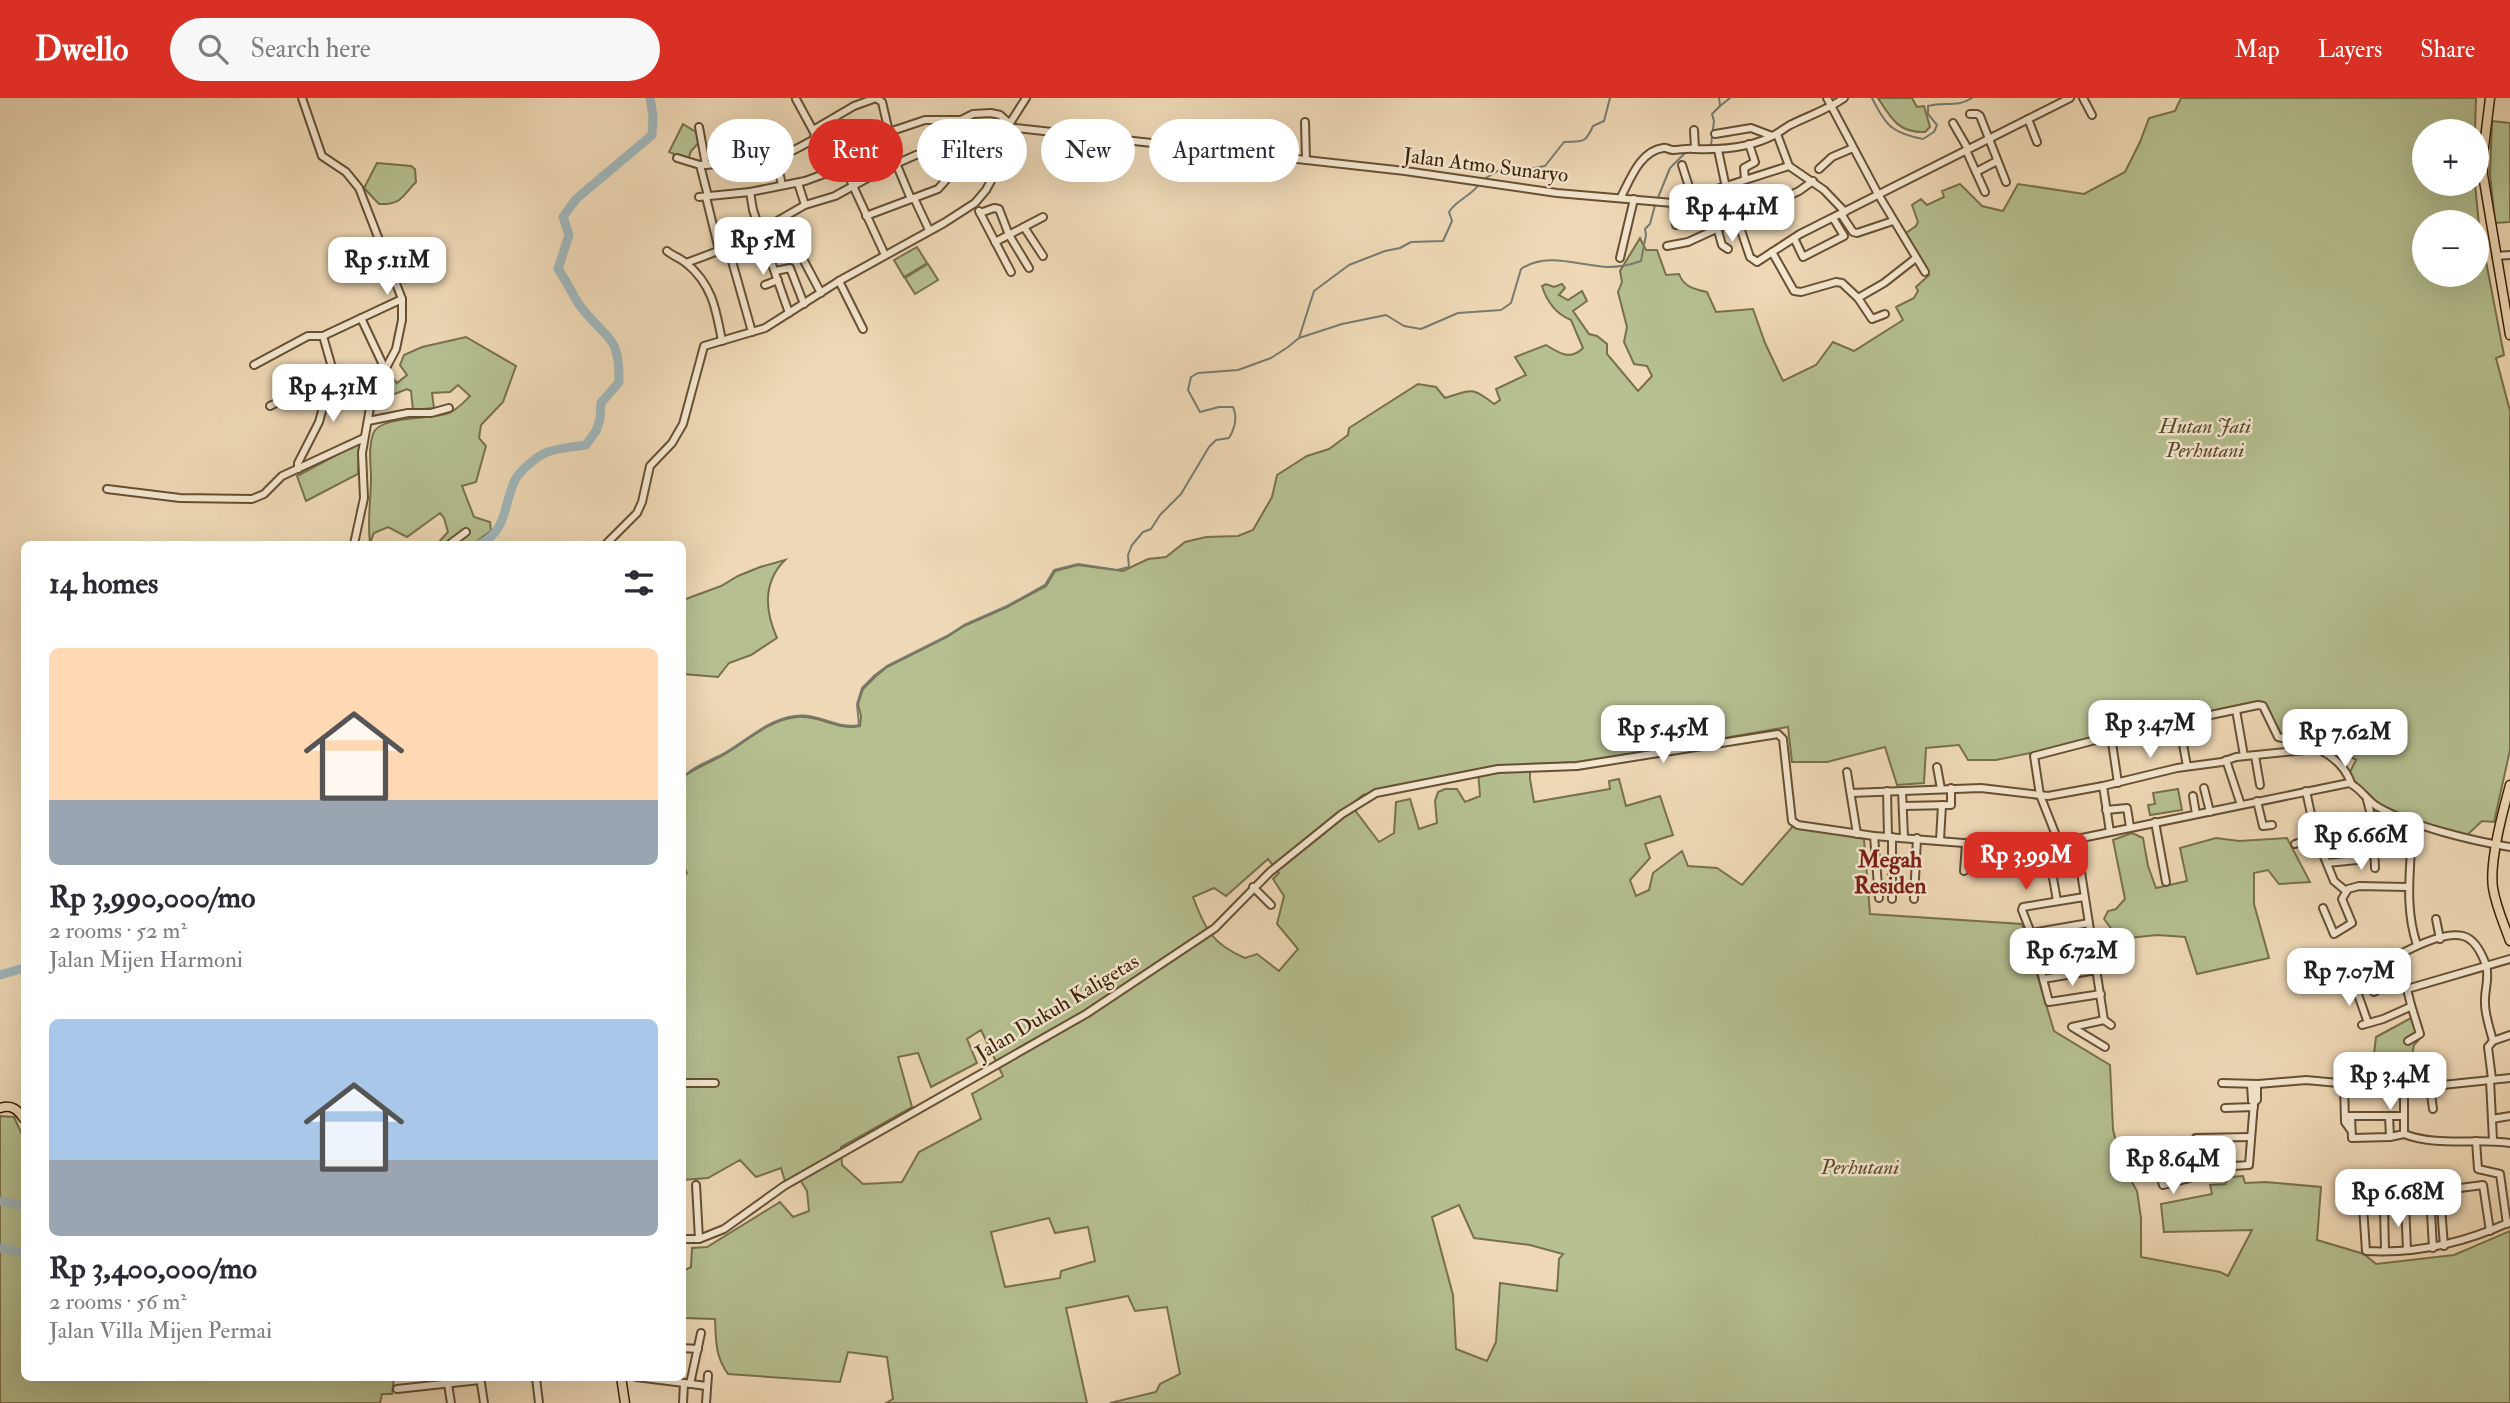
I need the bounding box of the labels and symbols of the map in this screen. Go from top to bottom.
street label: Jalan Atmo Sunaryo [1401,142,1570,189]
pin: Rp 4.41M [1660,184,1804,244]
pin: Rp 5M [714,218,812,277]
pin: Rp 5.11M [315,238,459,297]
pin: Rp 4.31M [261,364,405,424]
park label: Hutan Jati Perhutani [2158,413,2251,464]
pin: Rp 3.47M [2078,700,2222,760]
pin: Rp 5.45M [1591,706,1735,765]
pin: Rp 7.62M [2273,710,2417,769]
pin: Rp 6.66M [2289,812,2433,872]
pin: Rp 3.99M [1954,832,2098,892]
district label: Megah Residen [1854,845,1926,900]
pin: Rp 6.72M [2000,928,2144,988]
street label: Jalan Dukuh Kaligetas [970,948,1144,1067]
pin: Rp 7.07M [2277,948,2421,1008]
pin: Rp 3.4M [2325,1052,2455,1112]
pin: Rp 8.64M [2101,1136,2245,1196]
park label: Perhutani [1820,1154,1900,1181]
pin: Rp 6.68M [2326,1170,2470,1229]

